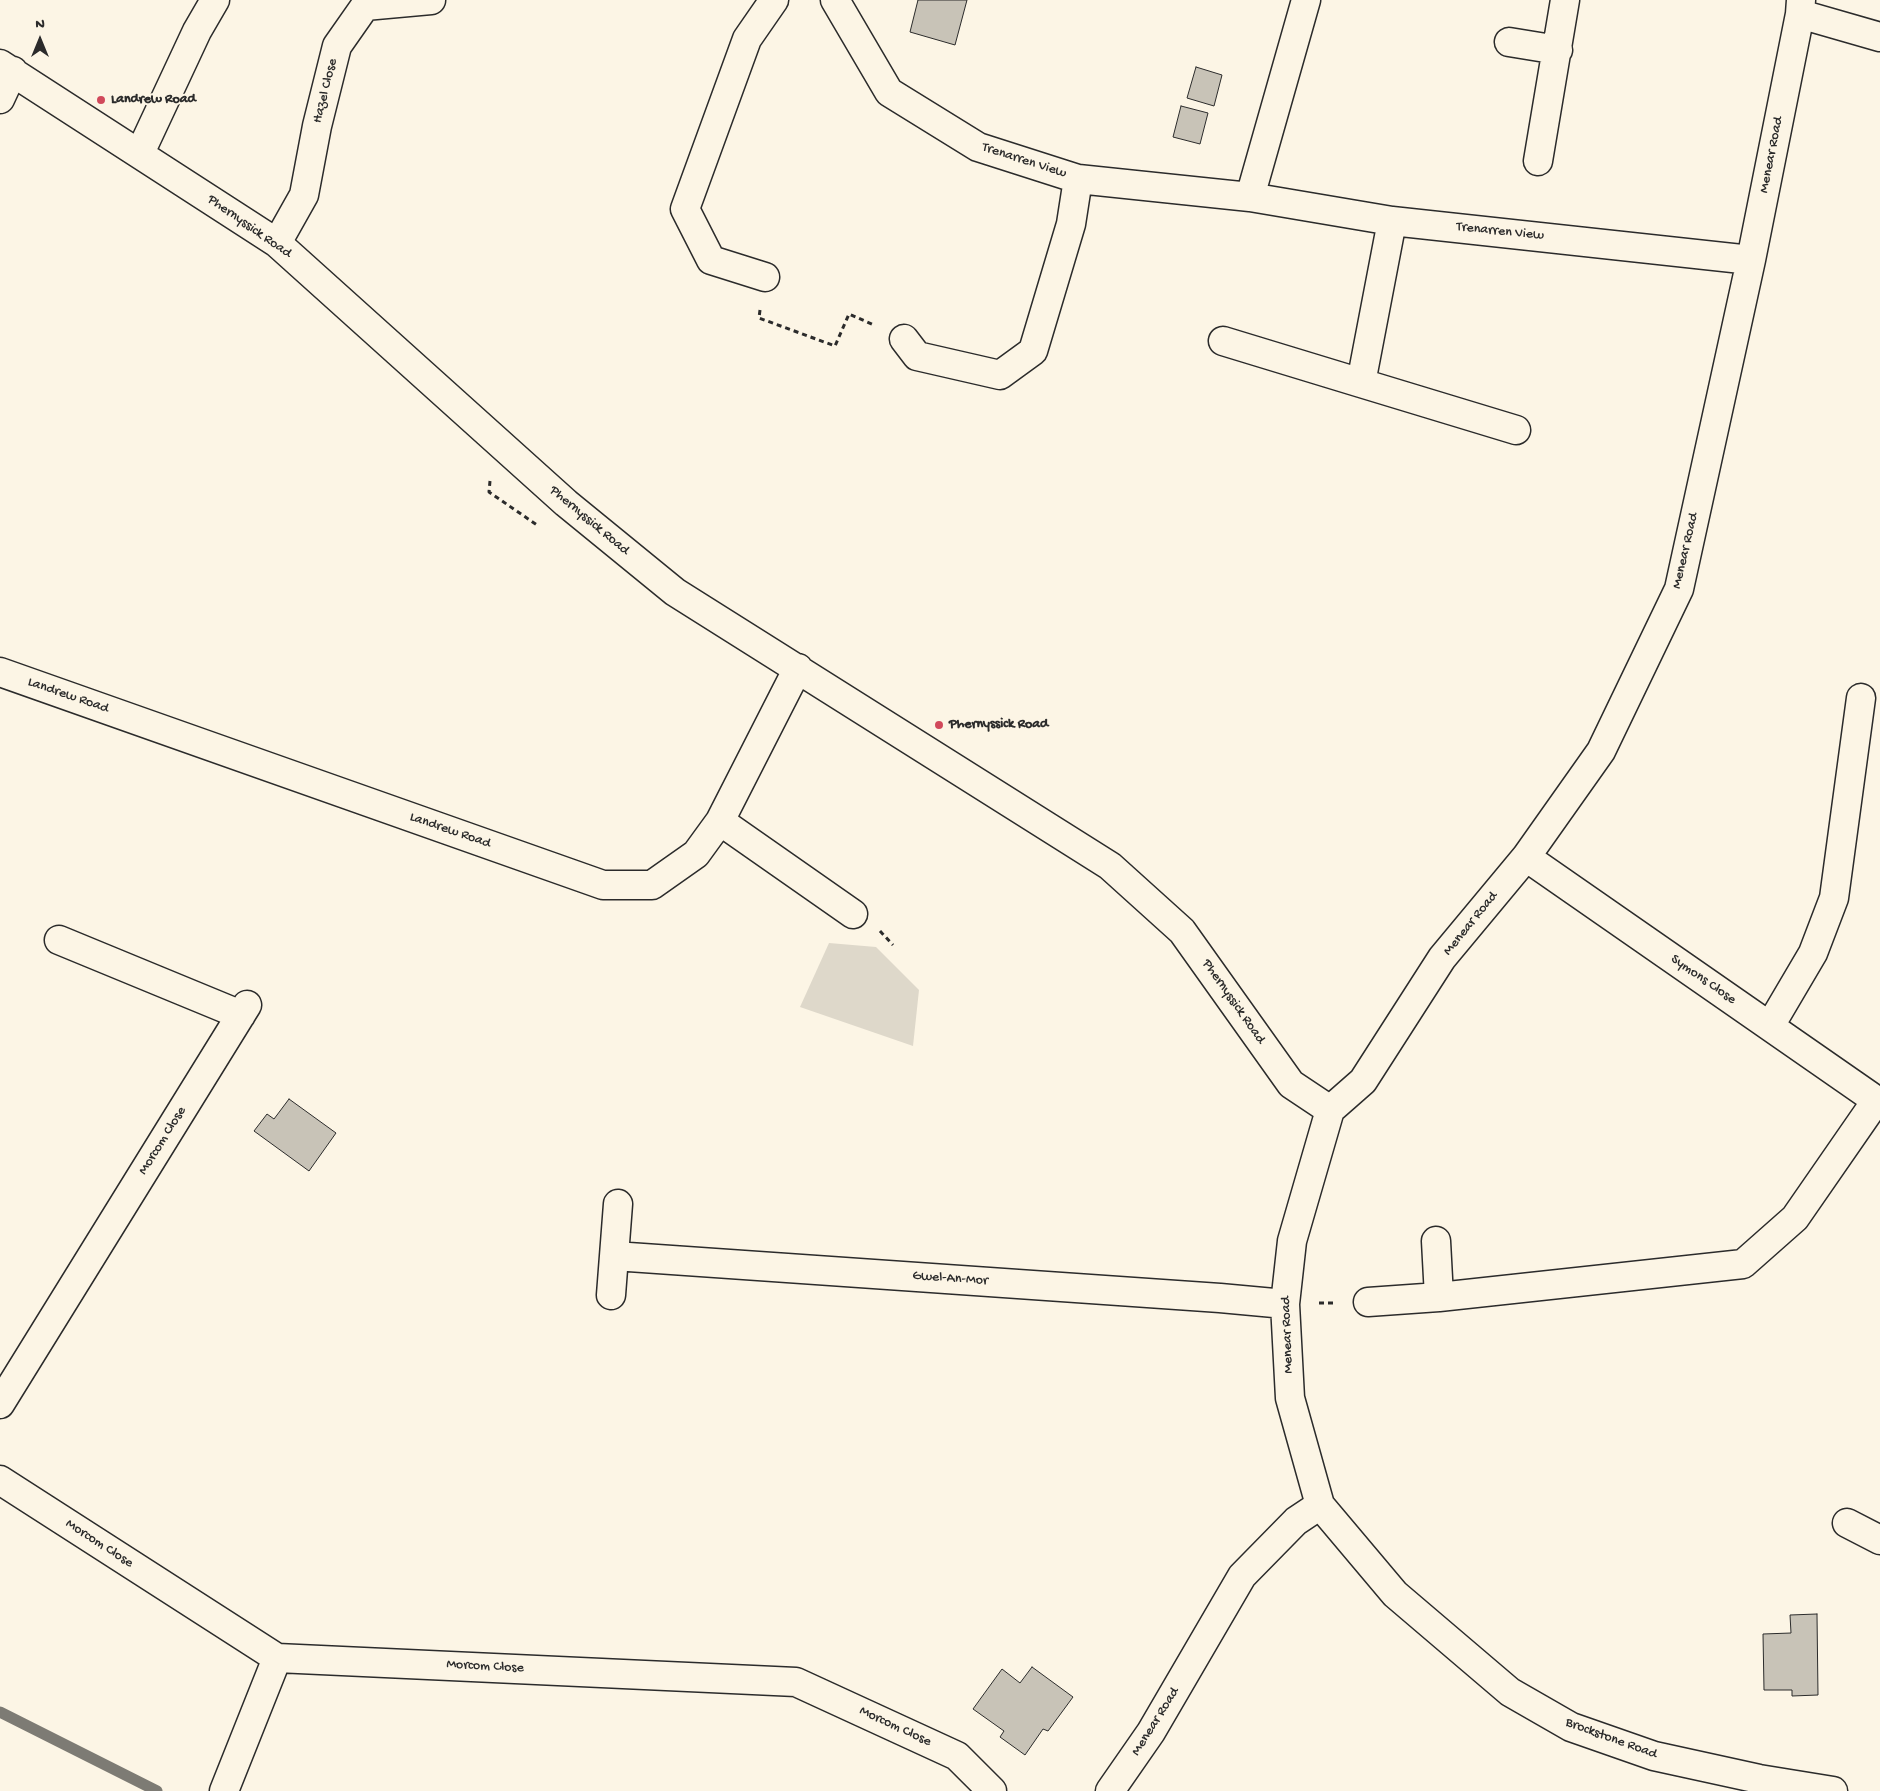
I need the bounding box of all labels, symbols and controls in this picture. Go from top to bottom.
north arrow [15,15,65,65]
text: N [35,16,45,33]
street label: Hazel Close [310,57,342,125]
place label: Landrew Road [111,92,196,108]
marker: Landrew Road [95,94,107,106]
street label: Menear Road [1756,115,1788,195]
street label: Trenarren View [980,139,1068,183]
street label: Phernyssick Road [204,192,294,262]
street label: Trenarren View [1455,219,1545,245]
street label: Phernyssick Road [546,483,632,559]
street label: Menear Road [1669,511,1703,591]
street label: Landrew Road [25,674,111,718]
place label: Phernyssick Road [949,717,1048,733]
marker: Phernyssick Road [933,719,945,731]
street label: Landrew Road [407,809,493,853]
street label: Menear Road [1440,889,1502,959]
street label: Symons Close [1667,951,1739,1009]
street label: Phernyssick Road [1198,957,1268,1047]
street label: Morcom Close [135,1104,191,1178]
street label: Gwel-An-Mor [912,1268,988,1290]
street label: Menear Road [1278,1296,1298,1374]
street label: Morcom Close [62,1516,136,1572]
street label: Morcom Close [446,1657,524,1677]
street label: Menear Road [1128,1685,1184,1759]
street label: Morcom Close [856,1703,934,1751]
street label: Brockstone Road [1563,1715,1659,1763]

